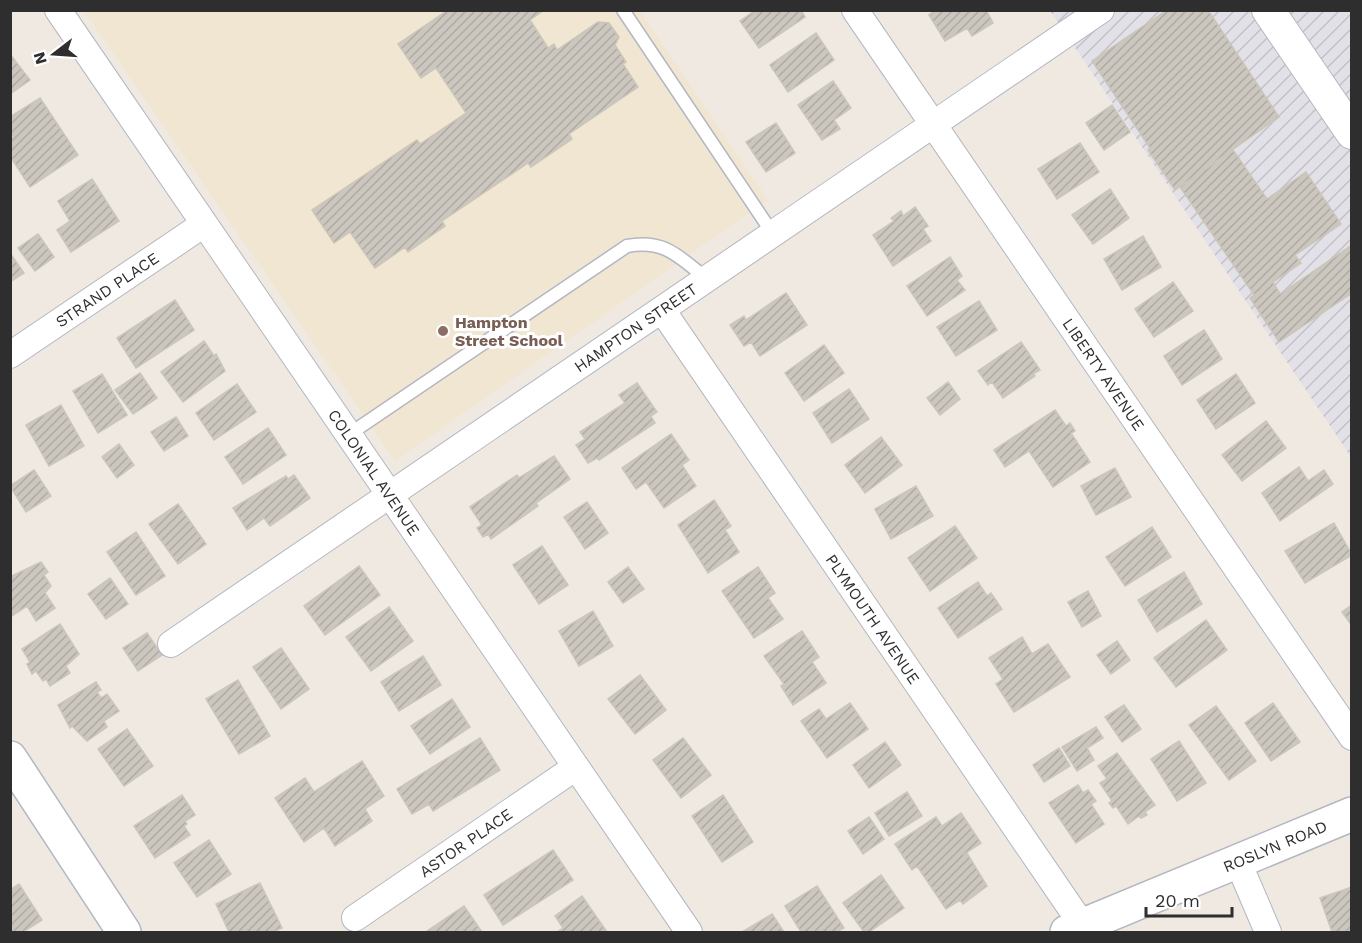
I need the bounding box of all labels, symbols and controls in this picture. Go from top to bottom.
north arrow [24,24,84,84]
text: N [29,50,51,67]
street label: STRAND PLACE [52,248,162,331]
street label: HAMPTON STREET [570,279,701,376]
place label: Hampton Street School [455,313,564,350]
street label: LIBERTY AVENUE [1059,314,1149,434]
marker: Hampton Street School [436,324,450,338]
street label: COLONIAL AVENUE [324,405,424,539]
street label: PLYMOUTH AVENUE [822,550,924,687]
street label: ASTOR PLACE [416,804,516,881]
street label: ROSLYN ROAD [1220,816,1330,876]
scale bar [1146,880,1232,918]
text: 20 m [1155,890,1200,911]

